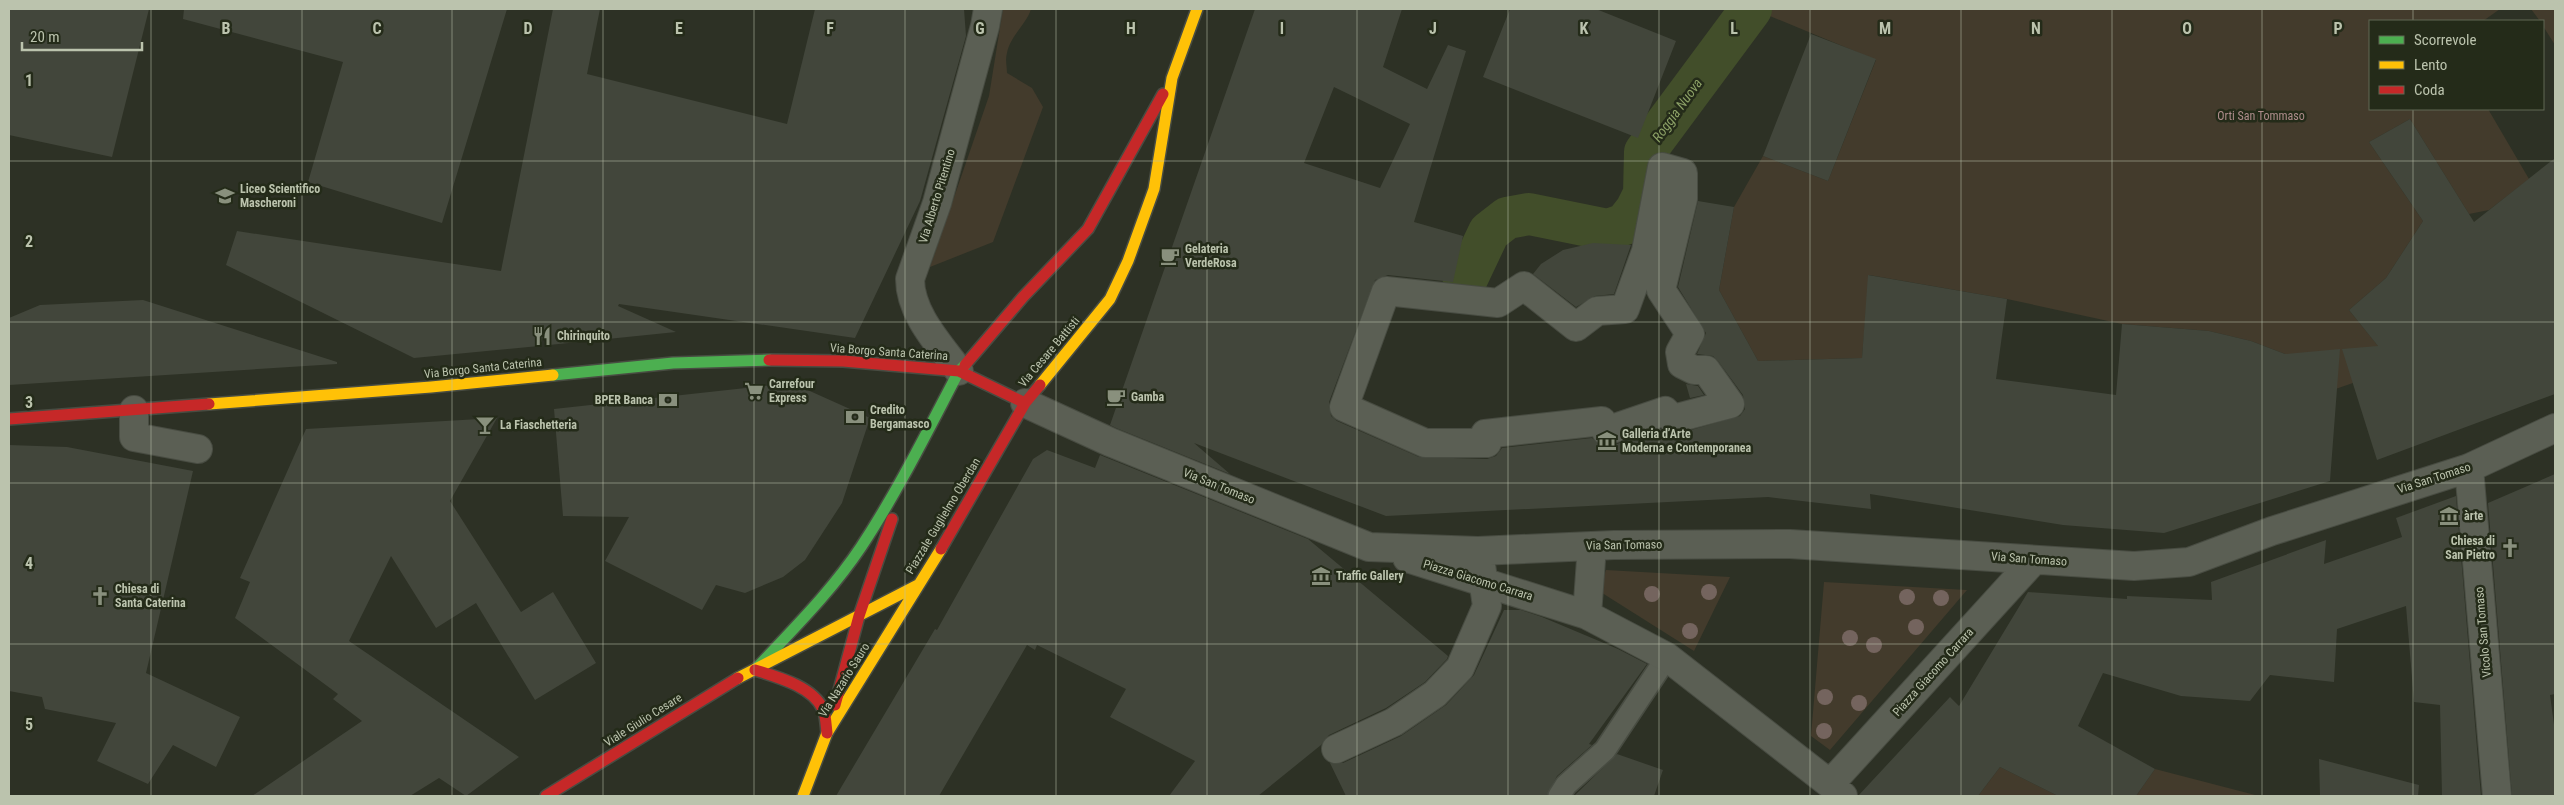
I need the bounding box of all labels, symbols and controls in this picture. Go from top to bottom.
text: B [222,19,231,38]
text: C [372,19,382,38]
text: D [523,19,533,38]
text: E [675,19,683,38]
text: F [826,19,834,38]
text: G [975,19,985,38]
text: H [1126,19,1136,38]
text: I [1280,19,1284,38]
text: J [1429,19,1437,38]
text: K [1580,19,1589,38]
text: L [1730,19,1738,38]
text: M [1879,19,1891,38]
text: N [2031,19,2041,38]
text: O [2182,19,2192,38]
text: P [2333,19,2343,38]
scale bar [22,20,142,52]
legend [2369,20,2544,110]
text: 20 m [30,28,60,46]
text: Scorrevole [2414,31,2476,49]
text: Lento [2414,56,2447,74]
text: 1 [25,71,33,90]
water label: Roggia Nuova [1649,75,1705,145]
text: Coda [2414,81,2445,99]
park label: Orti San Tommaso [2217,109,2305,123]
street label: Via Alberto Pitentino [916,147,958,245]
place label: Liceo Scientifico Mascheroni [240,182,320,210]
school or university icon: Liceo Scientifico Mascheroni [214,185,236,207]
text: 2 [25,232,33,251]
place label: Gelateria VerdeRosa [1185,242,1237,270]
cafe icon: Gelateria VerdeRosa [1159,245,1181,267]
street label: Via Cesare Battisti [1016,314,1082,390]
restaurant icon: Chirinquito [531,325,553,347]
place label: Chirinquito [557,329,610,343]
street label: Via Borgo Santa Caterina [829,341,949,363]
street label: Via Borgo Santa Caterina [423,355,543,381]
place label: Carrefour Express [769,377,815,405]
supermarket icon: Carrefour Express [743,380,765,402]
cafe icon: Gamba [1105,386,1127,408]
bank icon: BPER Banca [657,389,679,411]
place label: Gamba [1131,390,1165,404]
text: 3 [25,393,33,412]
place label: BPER Banca [595,393,653,407]
place label: Credito Bergamasco [870,403,930,431]
bank icon: Credito Bergamasco [844,406,866,428]
bar icon: La Fiaschetteria [474,414,496,436]
place label: La Fiaschetteria [500,418,577,432]
place label: Galleria d’Arte Moderna e Contemporanea [1622,427,1752,455]
museum icon: Galleria d’Arte Moderna e Contemporanea [1596,430,1618,452]
street label: Piazzale Guglielmo Oberdan [903,455,983,577]
street label: Via San Tomaso [2396,460,2472,496]
street label: Via San Tomaso [1181,465,1257,507]
museum icon: àrte [2438,505,2460,527]
place label: àrte [2464,509,2484,523]
place label: Chiesa di San Pietro [2445,534,2495,562]
street label: Via San Tomaso [1586,537,1662,553]
church icon: Chiesa di San Pietro [2499,537,2521,559]
street label: Via San Tomaso [1990,549,2068,569]
text: 4 [25,554,33,573]
street label: Piazza Giacomo Carrara [1422,557,1535,603]
museum icon: Traffic Gallery [1310,565,1332,587]
place label: Traffic Gallery [1336,569,1404,583]
place label: Chiesa di Santa Caterina [115,582,186,610]
church icon: Chiesa di Santa Caterina [89,585,111,607]
street label: Vicolo San Tomaso [2472,586,2494,678]
street label: Piazza Giacomo Carrara [1890,625,1976,719]
street label: Via Nazario Sauro [816,640,872,720]
street label: Viale Giulio Cesare [602,690,685,750]
text: 5 [25,715,33,734]

